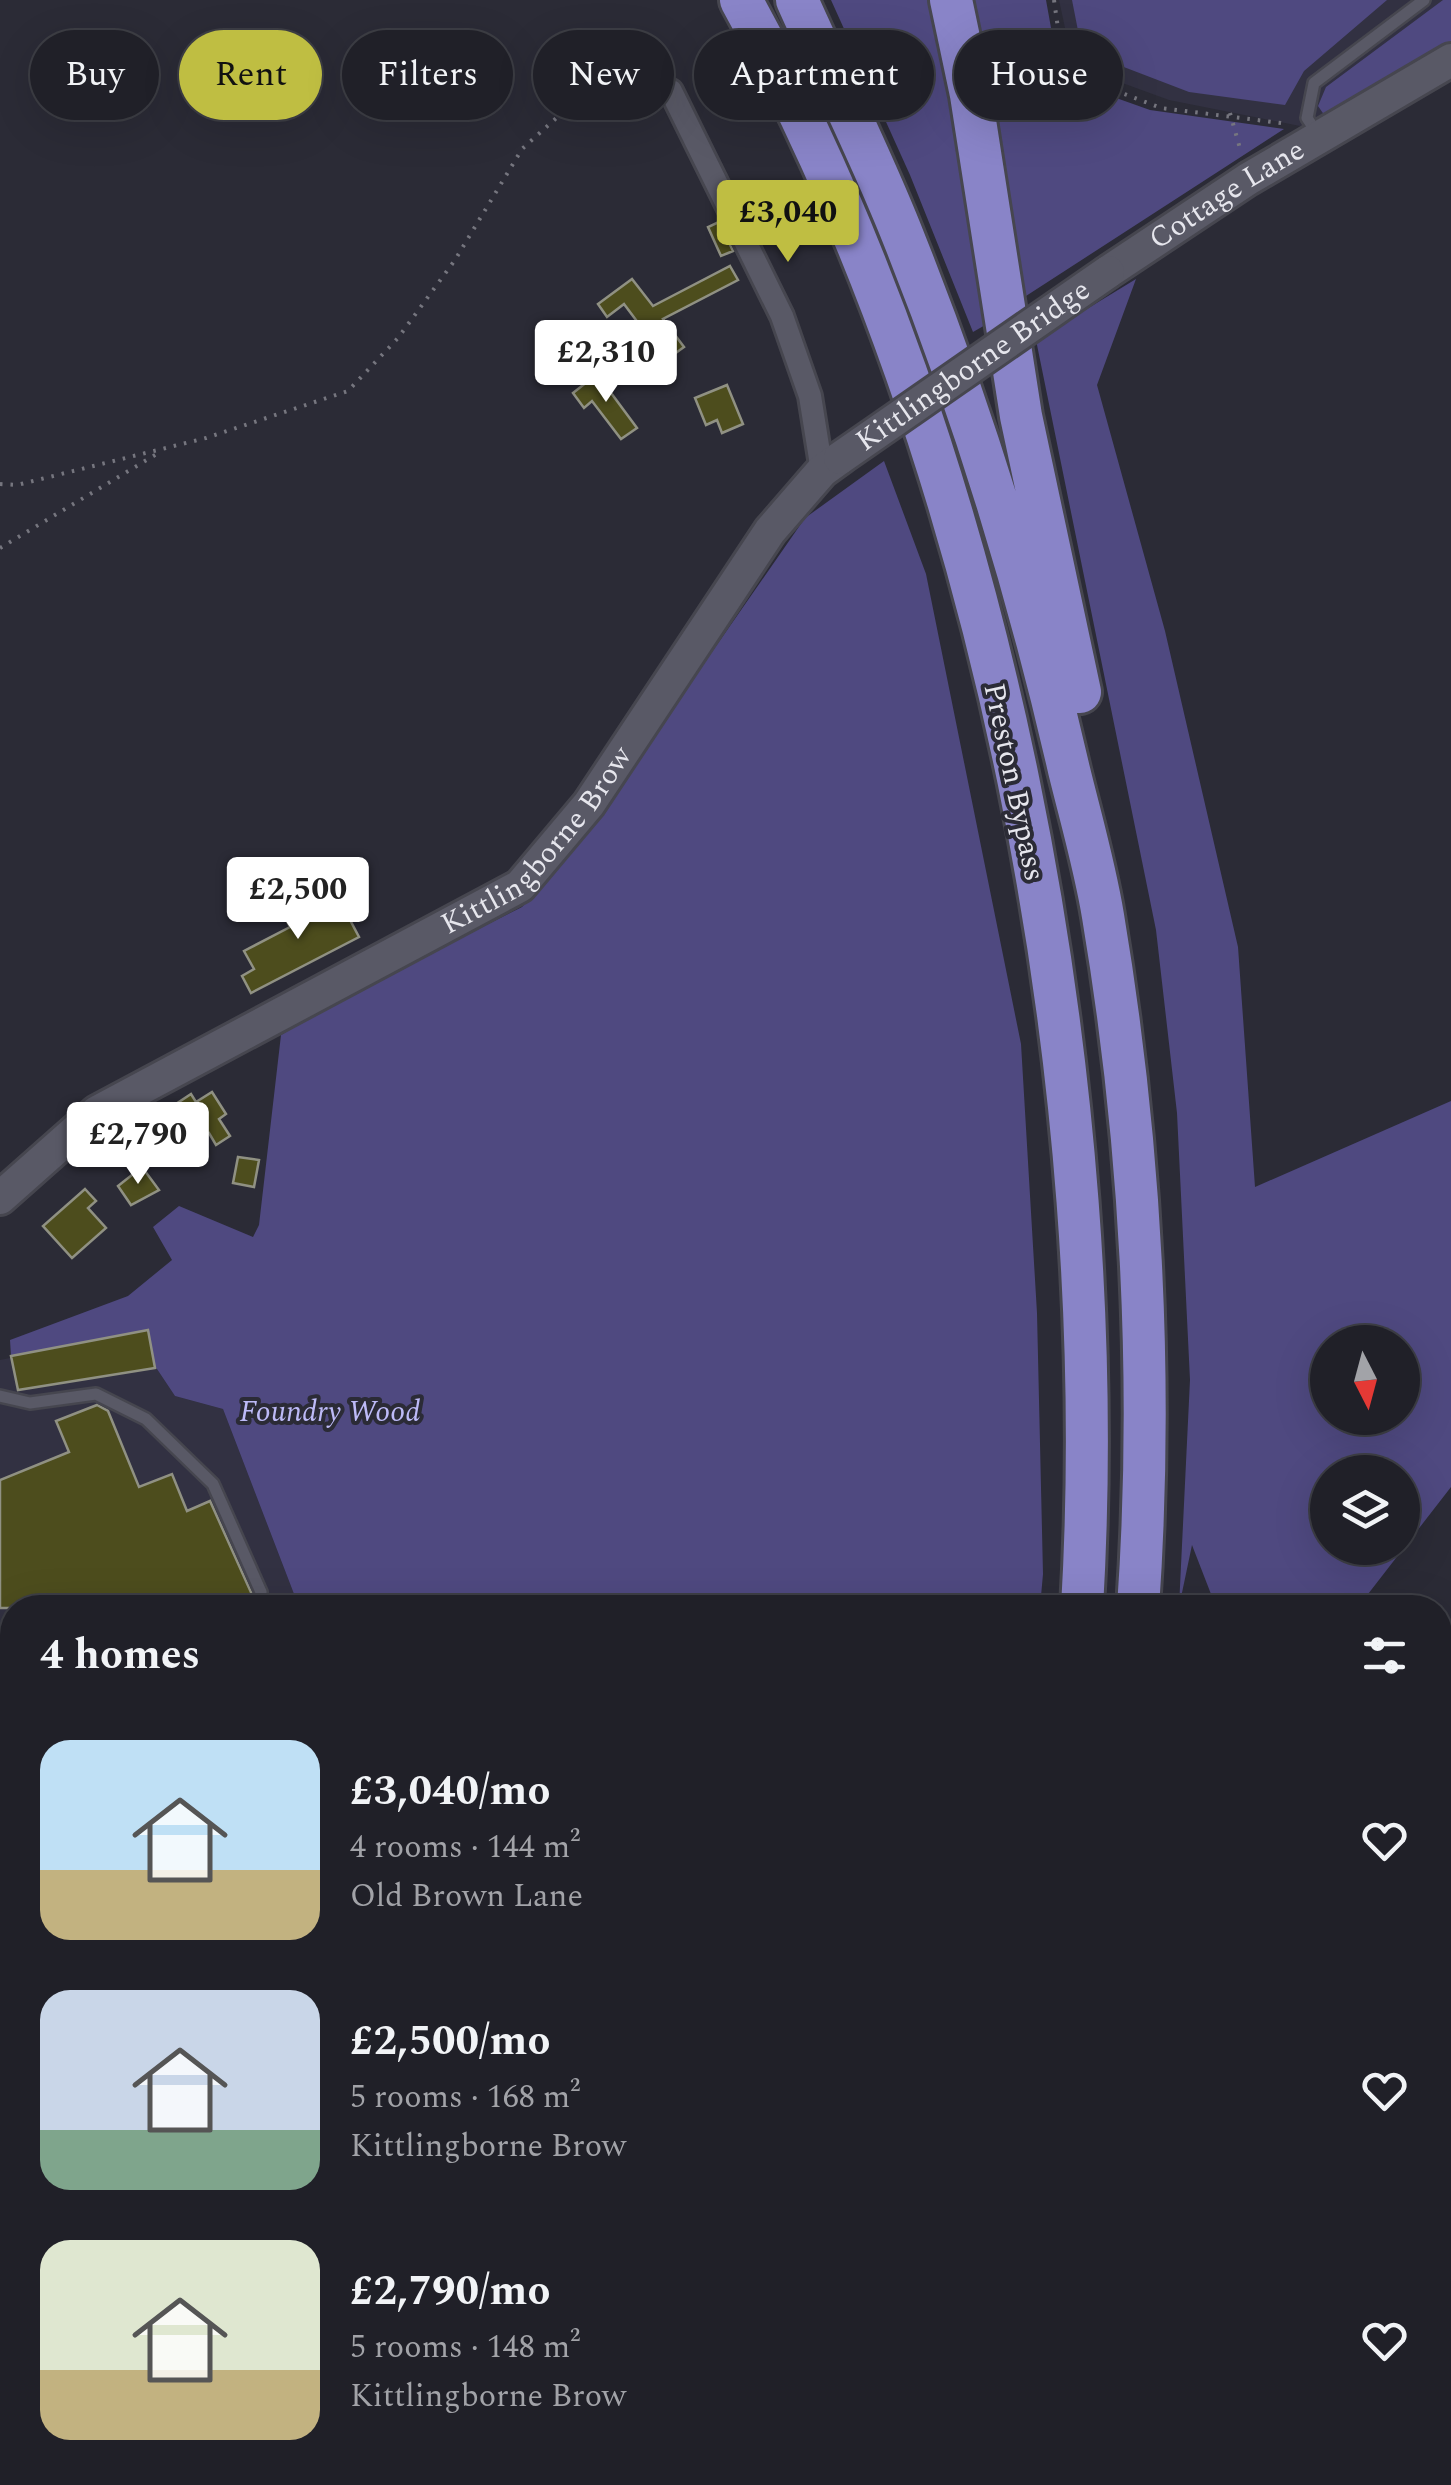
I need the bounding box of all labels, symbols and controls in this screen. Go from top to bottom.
chip: Buy [30,30,159,120]
chip: Rent [179,30,322,120]
chip: Filters [342,30,513,120]
chip: New [533,30,674,120]
chip: Apartment [694,30,934,120]
chip: House [954,30,1123,120]
street label: Cottage Lane [1140,127,1314,262]
pin: £3,040 [707,180,869,265]
text: £3,040 [739,188,837,237]
street label: Kittlingborne Bridge [846,268,1100,463]
pin: £2,310 [525,320,687,405]
text: £2,310 [557,328,655,377]
street label: Preston Bypass [971,679,1057,885]
street label: Kittlingborne Brow [433,736,645,947]
pin: £2,500 [217,857,379,942]
text: £2,500 [249,865,347,914]
pin: £2,790 [57,1102,219,1187]
text: £2,790 [89,1110,187,1159]
north arrow [1310,1325,1420,1435]
map controls [1310,1325,1420,1565]
park label: Foundry Wood [240,1389,420,1435]
button: layers [1310,1455,1420,1565]
text: 4 homes [40,1624,200,1687]
icon: filters [1357,1628,1412,1683]
text: £3,040/mo [350,1760,550,1823]
icon: home [120,1780,240,1900]
icon: heart [1357,1813,1412,1868]
text: 4 rooms · 144 m² [350,1823,580,1872]
text: Old Brown Lane [350,1872,583,1921]
text: £2,500/mo [350,2010,550,2073]
icon: home [120,2030,240,2150]
icon: heart [1357,2063,1412,2118]
text: 5 rooms · 168 m² [350,2073,580,2122]
text: Kittlingborne Brow [350,2122,626,2171]
text: £2,790/mo [350,2260,550,2323]
icon: home [120,2280,240,2400]
icon: heart [1357,2313,1412,2368]
text: 5 rooms · 148 m² [350,2323,580,2372]
text: Kittlingborne Brow [350,2372,626,2421]

